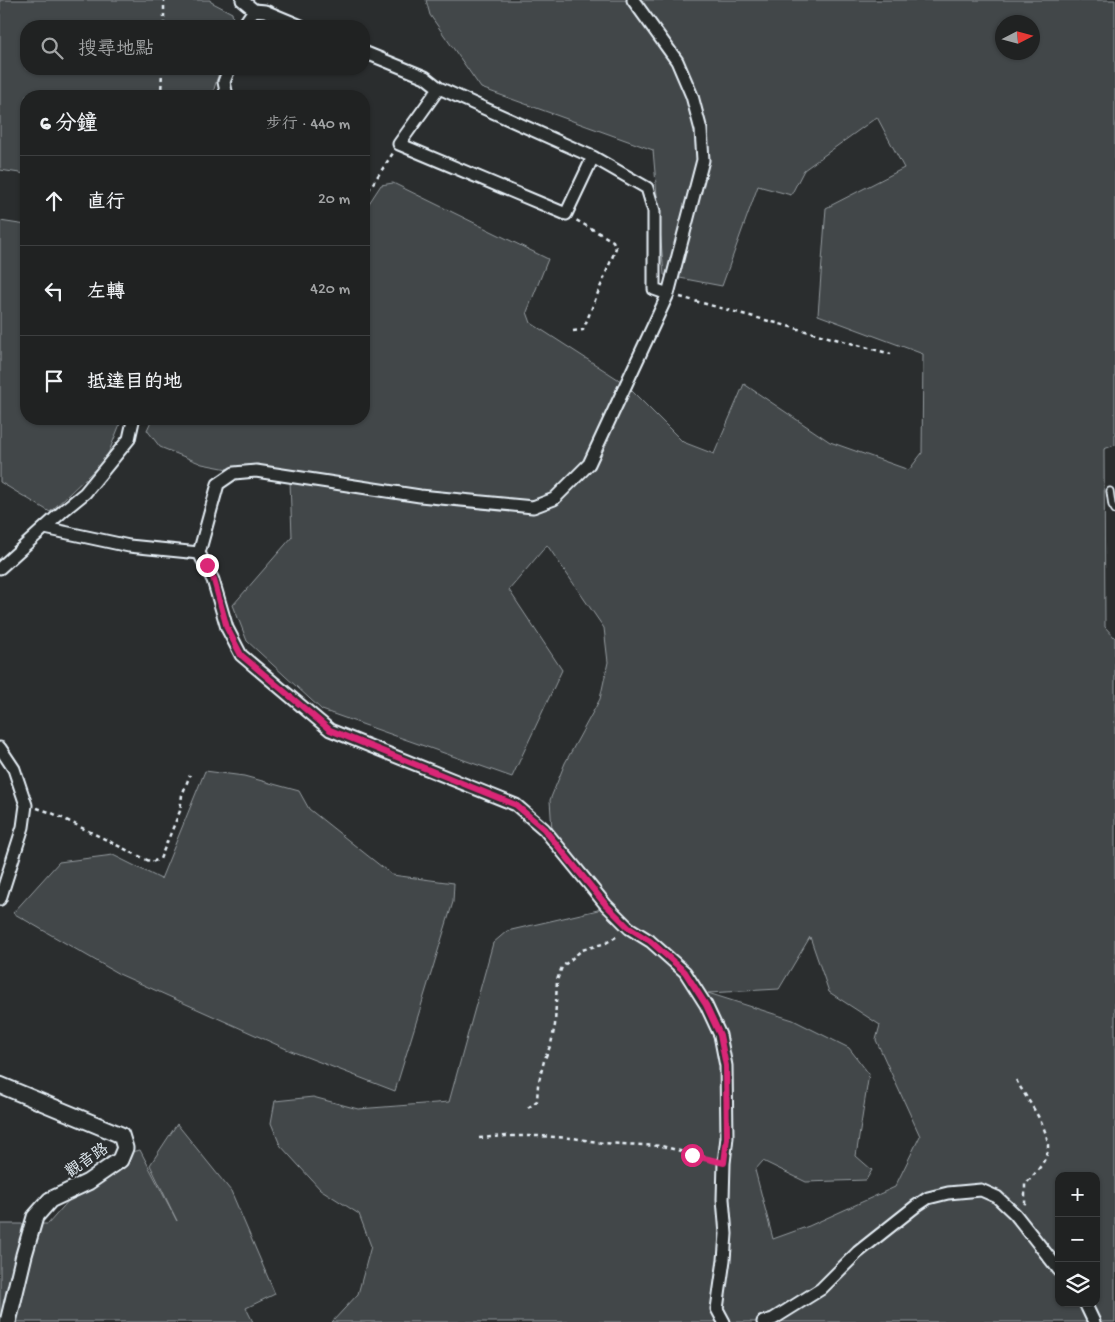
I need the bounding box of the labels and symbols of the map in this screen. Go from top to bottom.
north arrow [995,15,1040,60]
route end [196,554,219,577]
street label: 觀音路 [62,1139,113,1183]
route start [681,1144,704,1167]

